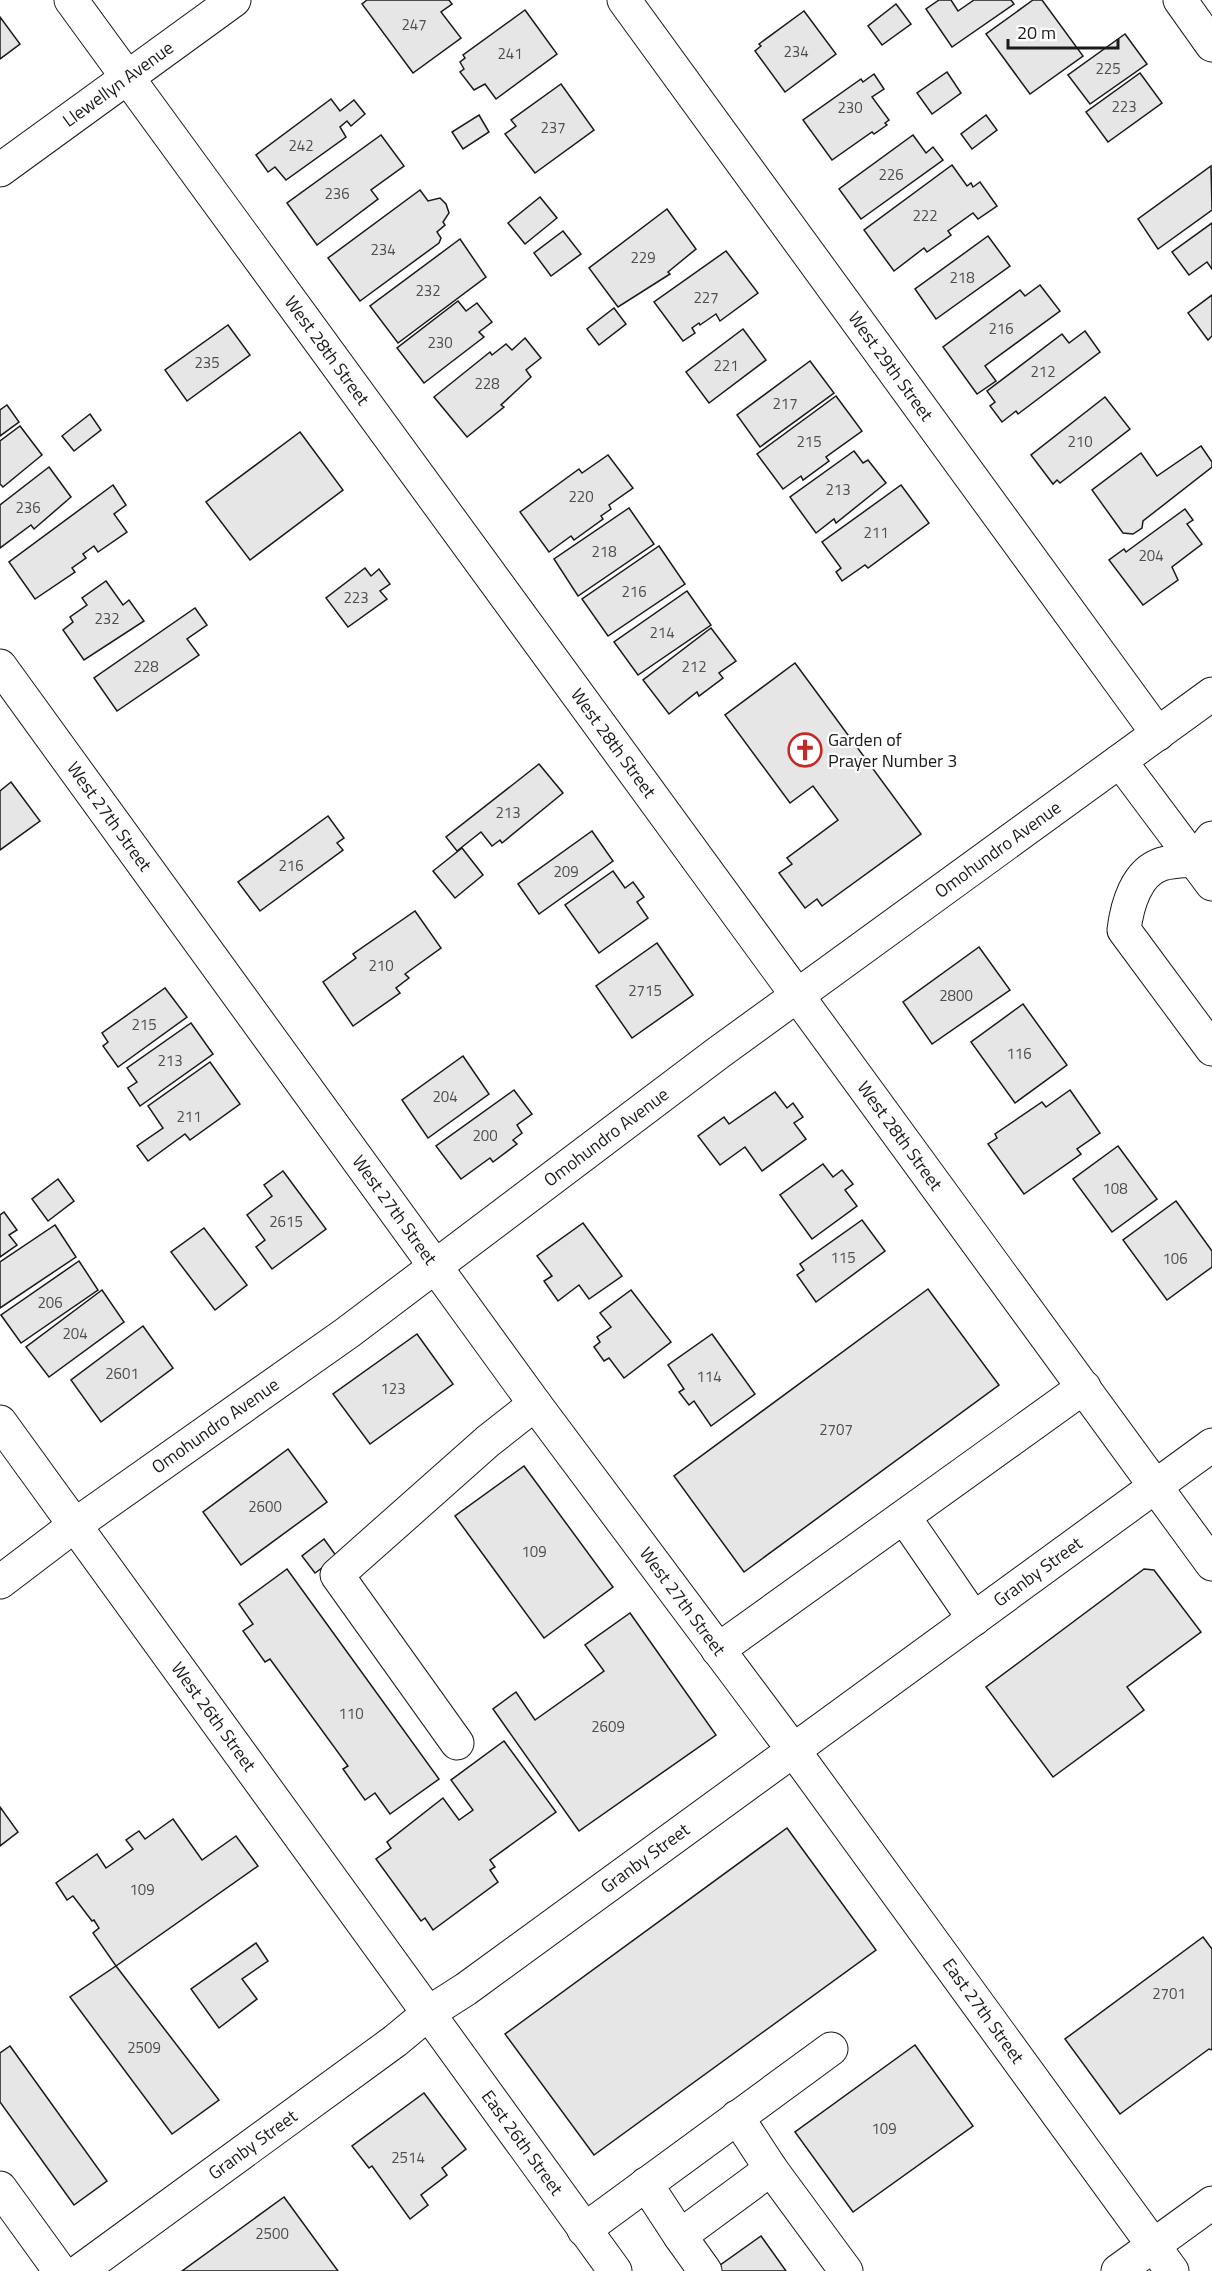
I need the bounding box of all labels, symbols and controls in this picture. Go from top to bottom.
scale bar [1008,12,1118,50]
house number: 247 [401,13,427,36]
text: 20 m [1017,19,1056,46]
street label: Llewellyn Avenue [57,34,179,133]
house number: 234 [783,40,809,63]
house number: 241 [497,42,523,65]
house number: 225 [1095,57,1121,80]
house number: 223 [1111,95,1137,118]
house number: 230 [837,96,863,119]
house number: 237 [540,116,566,139]
house number: 242 [288,134,314,157]
house number: 226 [878,163,904,186]
house number: 236 [324,182,350,205]
house number: 222 [912,204,938,227]
house number: 234 [370,238,396,261]
house number: 229 [630,246,656,269]
house number: 218 [949,266,975,289]
house number: 232 [415,279,441,302]
house number: 227 [693,286,719,309]
street label: West 28th Street [278,290,377,411]
street label: West 29th Street [842,306,940,427]
house number: 216 [988,317,1014,340]
house number: 230 [427,331,453,354]
house number: 235 [194,351,220,374]
house number: 221 [713,354,739,377]
house number: 212 [1030,360,1056,383]
house number: 228 [474,372,500,395]
house number: 217 [772,392,798,415]
house number: 215 [796,430,822,453]
house number: 210 [1067,430,1093,453]
house number: 213 [825,478,851,501]
house number: 220 [568,485,594,508]
house number: 236 [15,496,41,519]
house number: 211 [863,521,889,544]
house number: 218 [591,540,617,563]
house number: 204 [1138,544,1164,567]
house number: 216 [621,580,647,603]
house number: 223 [343,586,369,609]
house number: 232 [94,607,120,630]
house number: 214 [649,621,675,644]
house number: 228 [133,655,159,678]
house number: 212 [681,655,707,678]
street label: West 28th Street [564,682,663,804]
place label: Garden of Prayer Number 3 [828,726,957,774]
church icon: Garden of Prayer Number 3 [787,732,823,768]
street label: West 27th Street [60,756,159,877]
street label: Omohundro Avenue [929,794,1067,904]
house number: 213 [495,801,521,824]
house number: 216 [278,854,304,877]
house number: 209 [553,860,579,883]
house number: 210 [368,954,394,977]
house number: 2715 [628,979,662,1002]
house number: 2800 [939,984,973,1007]
house number: 215 [131,1013,157,1036]
house number: 116 [1006,1042,1032,1065]
house number: 213 [157,1049,183,1072]
street label: West 28th Street [851,1075,950,1197]
street label: Omohundro Avenue [538,1081,674,1193]
house number: 204 [432,1085,458,1108]
house number: 211 [176,1105,202,1128]
house number: 200 [472,1124,498,1147]
street label: West 27th Street [346,1149,444,1271]
house number: 108 [1102,1177,1128,1200]
house number: 2615 [269,1210,303,1233]
house number: 115 [830,1246,856,1269]
house number: 106 [1162,1247,1188,1270]
house number: 206 [37,1291,63,1314]
house number: 204 [62,1322,88,1345]
house number: 2601 [105,1362,139,1385]
house number: 114 [696,1365,722,1388]
street label: Omohundro Avenue [146,1371,284,1480]
house number: 123 [380,1377,406,1400]
house number: 2707 [819,1418,853,1441]
house number: 2600 [248,1495,282,1518]
street label: Granby Street [987,1529,1088,1613]
house number: 109 [521,1540,547,1563]
street label: West 27th Street [633,1541,733,1662]
street label: West 26th Street [165,1656,263,1778]
house number: 110 [338,1702,364,1725]
house number: 2609 [591,1715,625,1738]
street label: Granby Street [595,1816,696,1900]
house number: 109 [129,1878,155,1901]
street label: East 27th Street [936,1953,1031,2069]
house number: 2701 [1152,1982,1186,2005]
house number: 2509 [127,2036,161,2059]
street label: East 26th Street [475,2084,570,2201]
street label: Granby Street [202,2102,303,2186]
house number: 109 [871,2117,897,2140]
house number: 2514 [391,2146,425,2169]
house number: 2500 [255,2222,289,2245]

